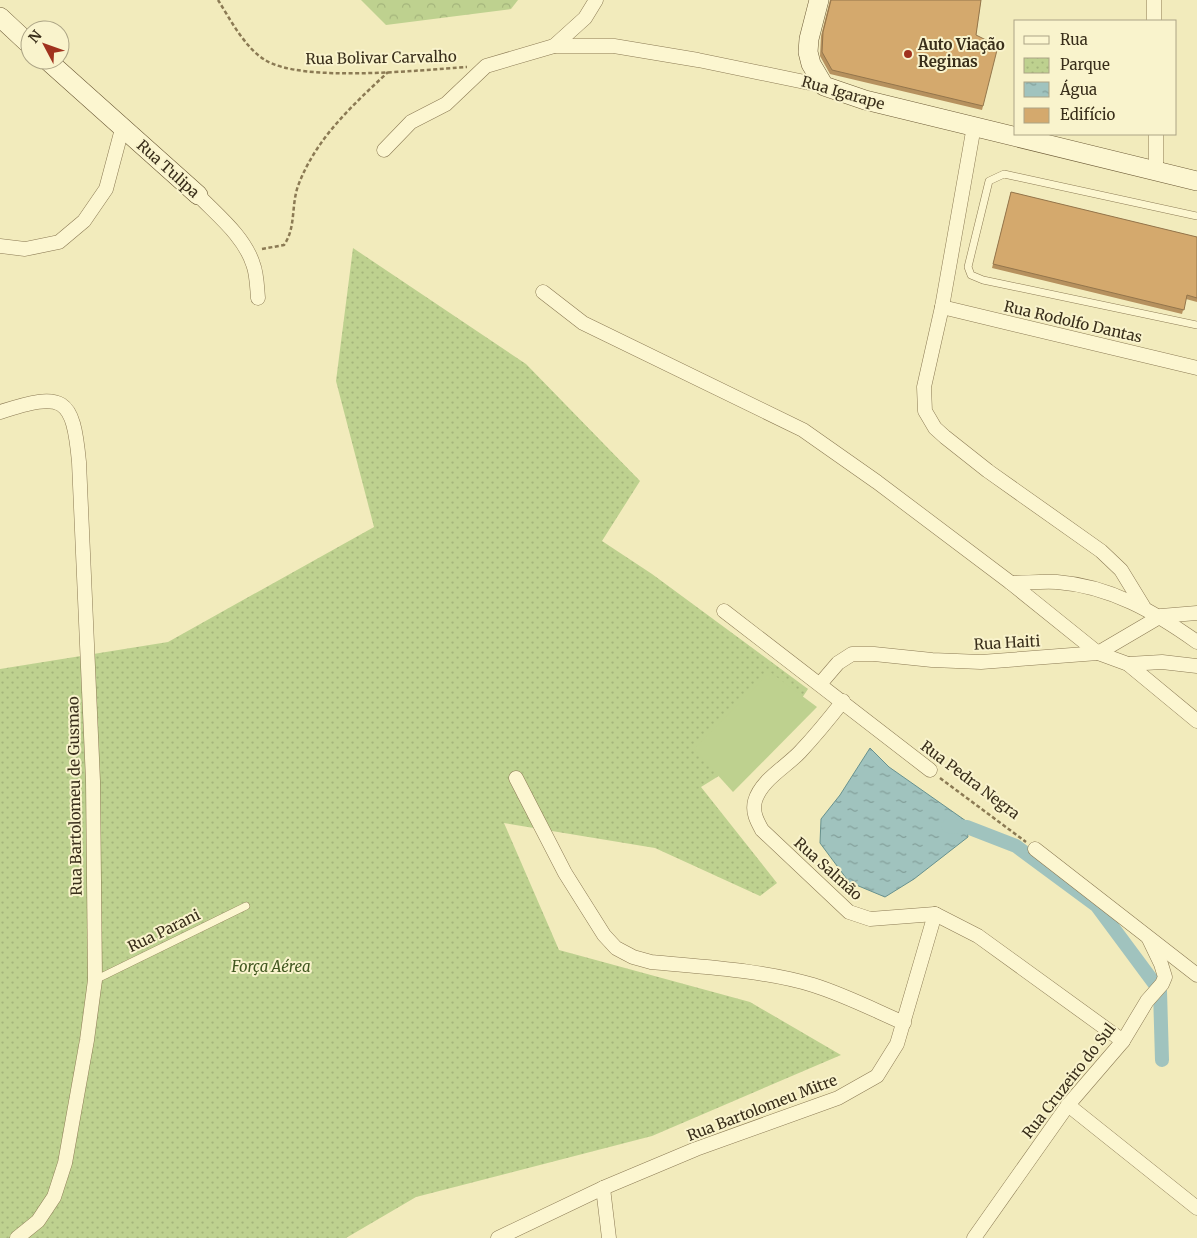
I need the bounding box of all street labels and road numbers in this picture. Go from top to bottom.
street label: Rua Bolivar Carvalho [305,47,457,68]
street label: Rua Igarape [799,72,887,113]
street label: Rua Tulipa [133,136,204,202]
street label: Rua Rodolfo Dantas [1002,296,1144,347]
street label: Rua Haiti [973,631,1041,654]
street label: Rua Bartolomeu de Gusmao [63,696,86,896]
street label: Rua Pedra Negra [917,736,1024,823]
street label: Rua Salmão [790,833,866,904]
street label: Rua Parani [125,905,203,956]
street label: Rua Cruzeiro do Sul [1018,1019,1120,1142]
street label: Rua Bartolomeu Mitre [684,1070,840,1145]

